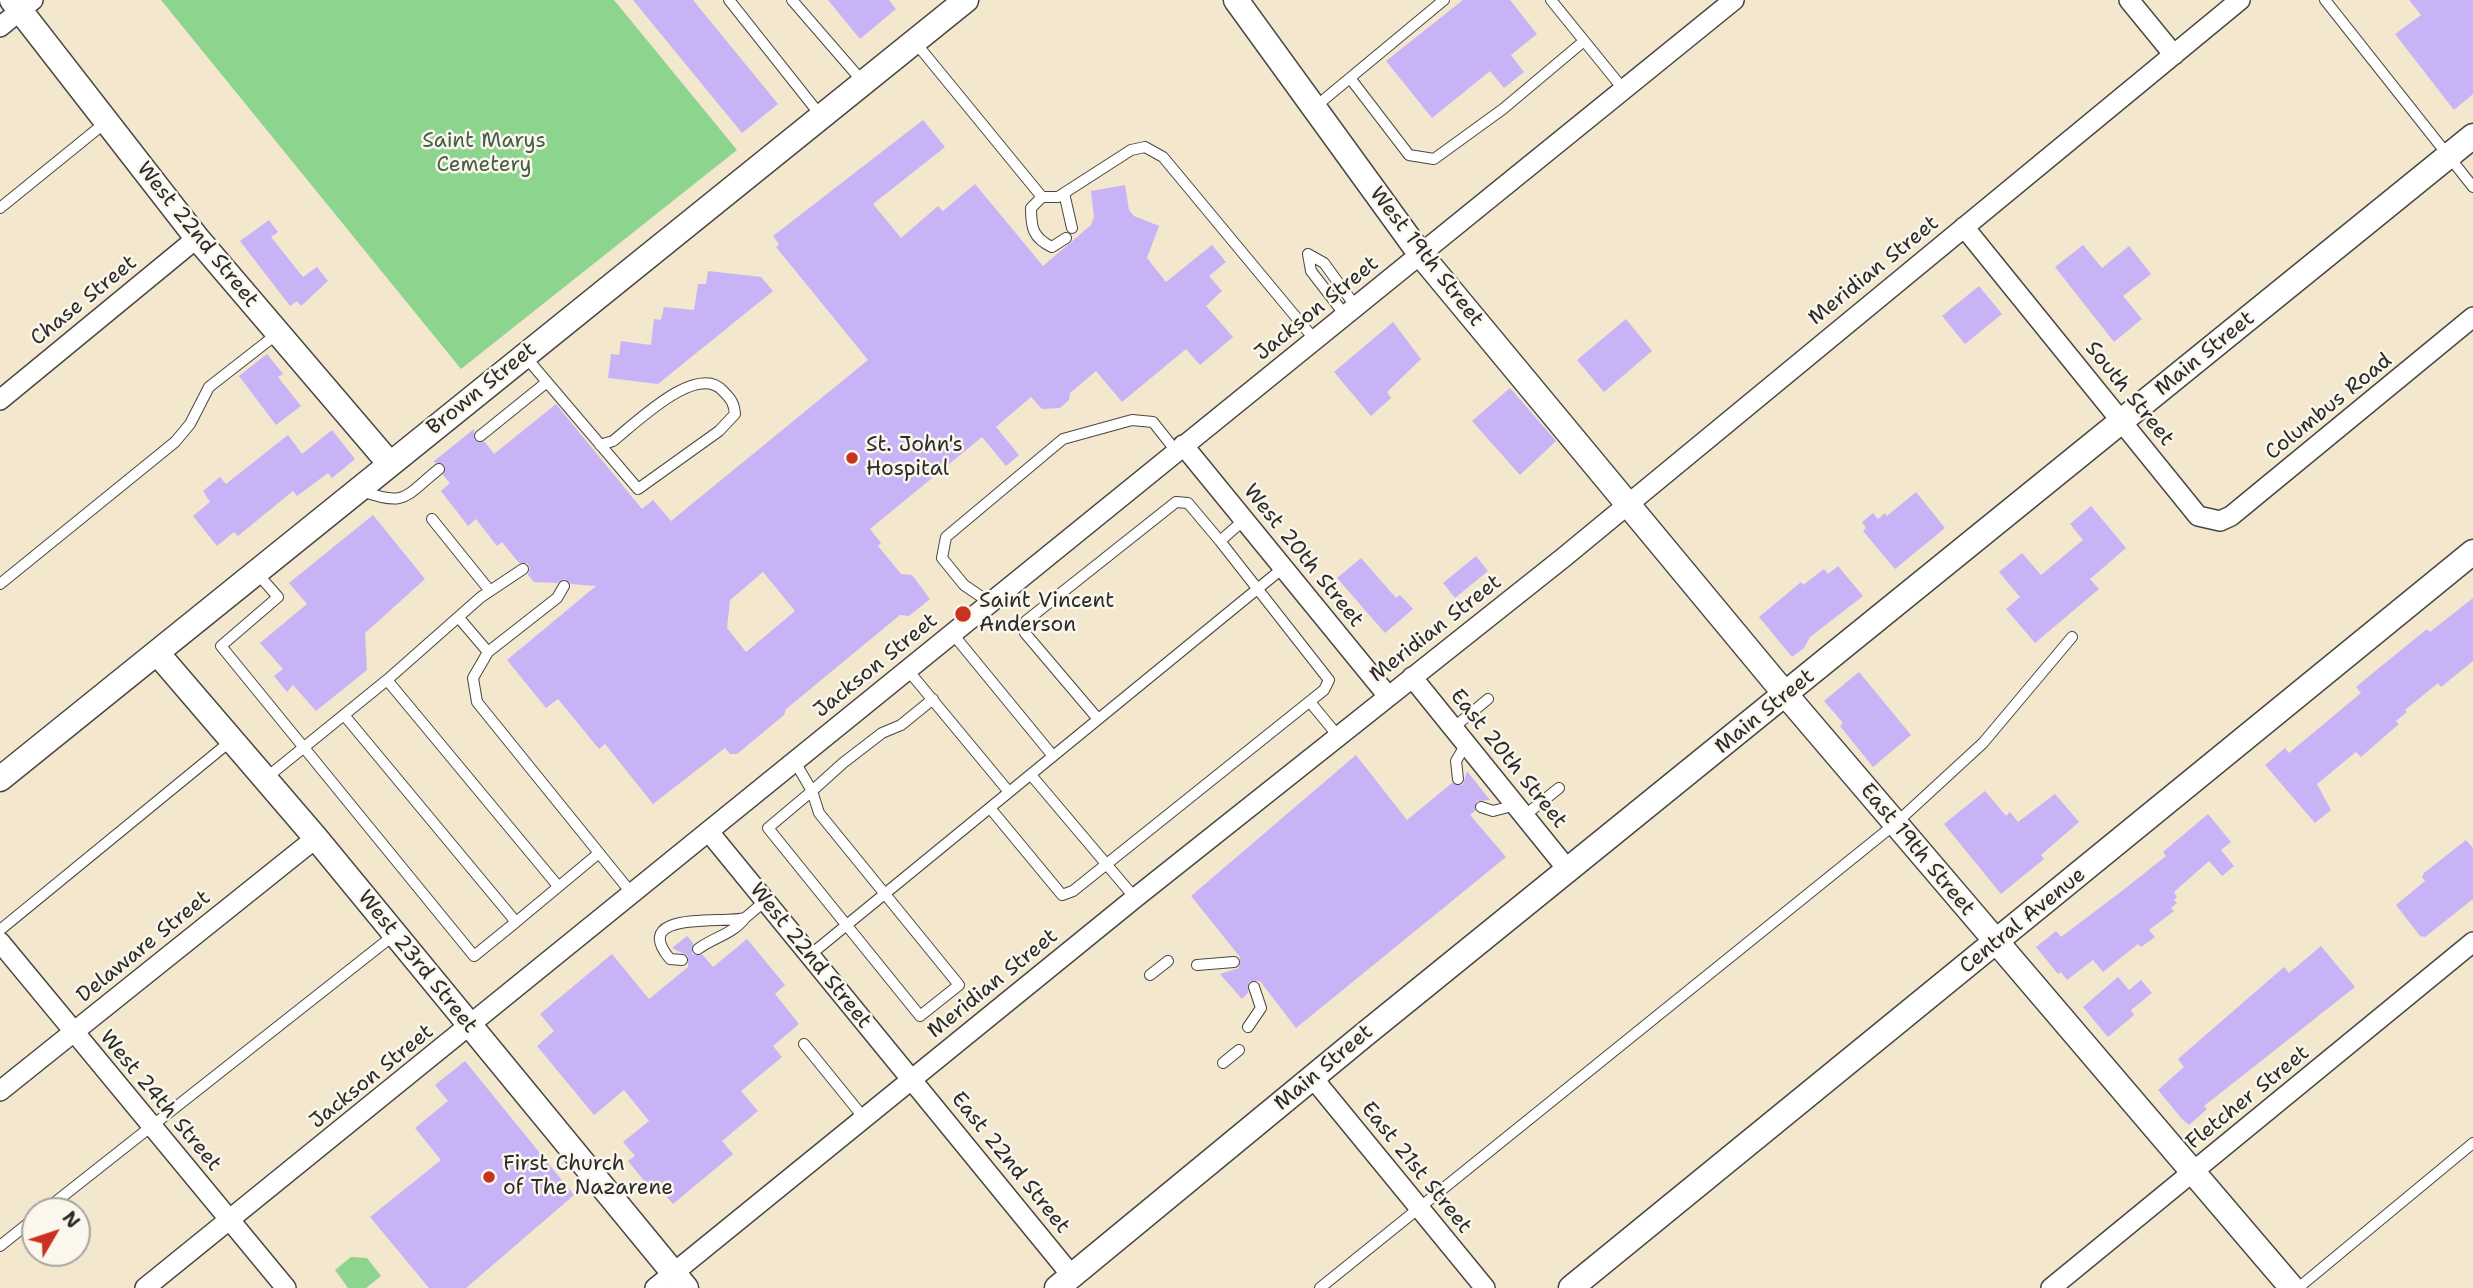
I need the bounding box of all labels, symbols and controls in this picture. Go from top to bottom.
park label: Saint Marys Cemetery [422,129,546,179]
street label: West 22nd Street [131,157,263,313]
street label: West 19th Street [1364,182,1488,332]
street label: Meridian Street [1804,211,1944,331]
street label: Chase Street [26,251,142,351]
street label: Jackson Street [1250,251,1384,367]
street label: Main Street [2150,306,2260,402]
street label: Brown Street [422,337,542,441]
street label: South Street [2079,337,2179,451]
street label: Columbus Road [2261,348,2397,466]
place label: St. John's Hospital [866,433,963,483]
marker: St. John's Hospital [844,450,860,466]
street label: West 20th Street [1238,479,1368,633]
street label: Meridian Street [1365,570,1507,688]
place label: Saint Vincent Anderson [979,589,1114,639]
marker: Saint Vincent Anderson [953,604,973,624]
street label: Jackson Street [809,608,943,724]
street label: Main Street [1710,664,1820,760]
street label: East 20th Street [1444,684,1572,834]
street label: East 19th Street [1854,779,1980,921]
street label: Central Avenue [1955,863,2091,979]
street label: West 22nd Street [744,878,876,1034]
street label: Delaware Street [72,886,216,1008]
street label: West 23rd Street [352,886,482,1038]
street label: Meridian Street [923,924,1063,1044]
street label: Jackson Street [305,1019,439,1135]
street label: Main Street [1270,1020,1378,1116]
street label: West 24th Street [94,1025,226,1177]
street label: Fletcher Street [2181,1041,2315,1155]
street label: East 22nd Street [945,1087,1075,1239]
street label: East 21st Street [1355,1097,1477,1239]
place label: First Church of The Nazarene [503,1152,673,1202]
marker: First Church of The Nazarene [481,1169,497,1185]
north arrow [21,1197,91,1267]
text: N [57,1206,86,1233]

